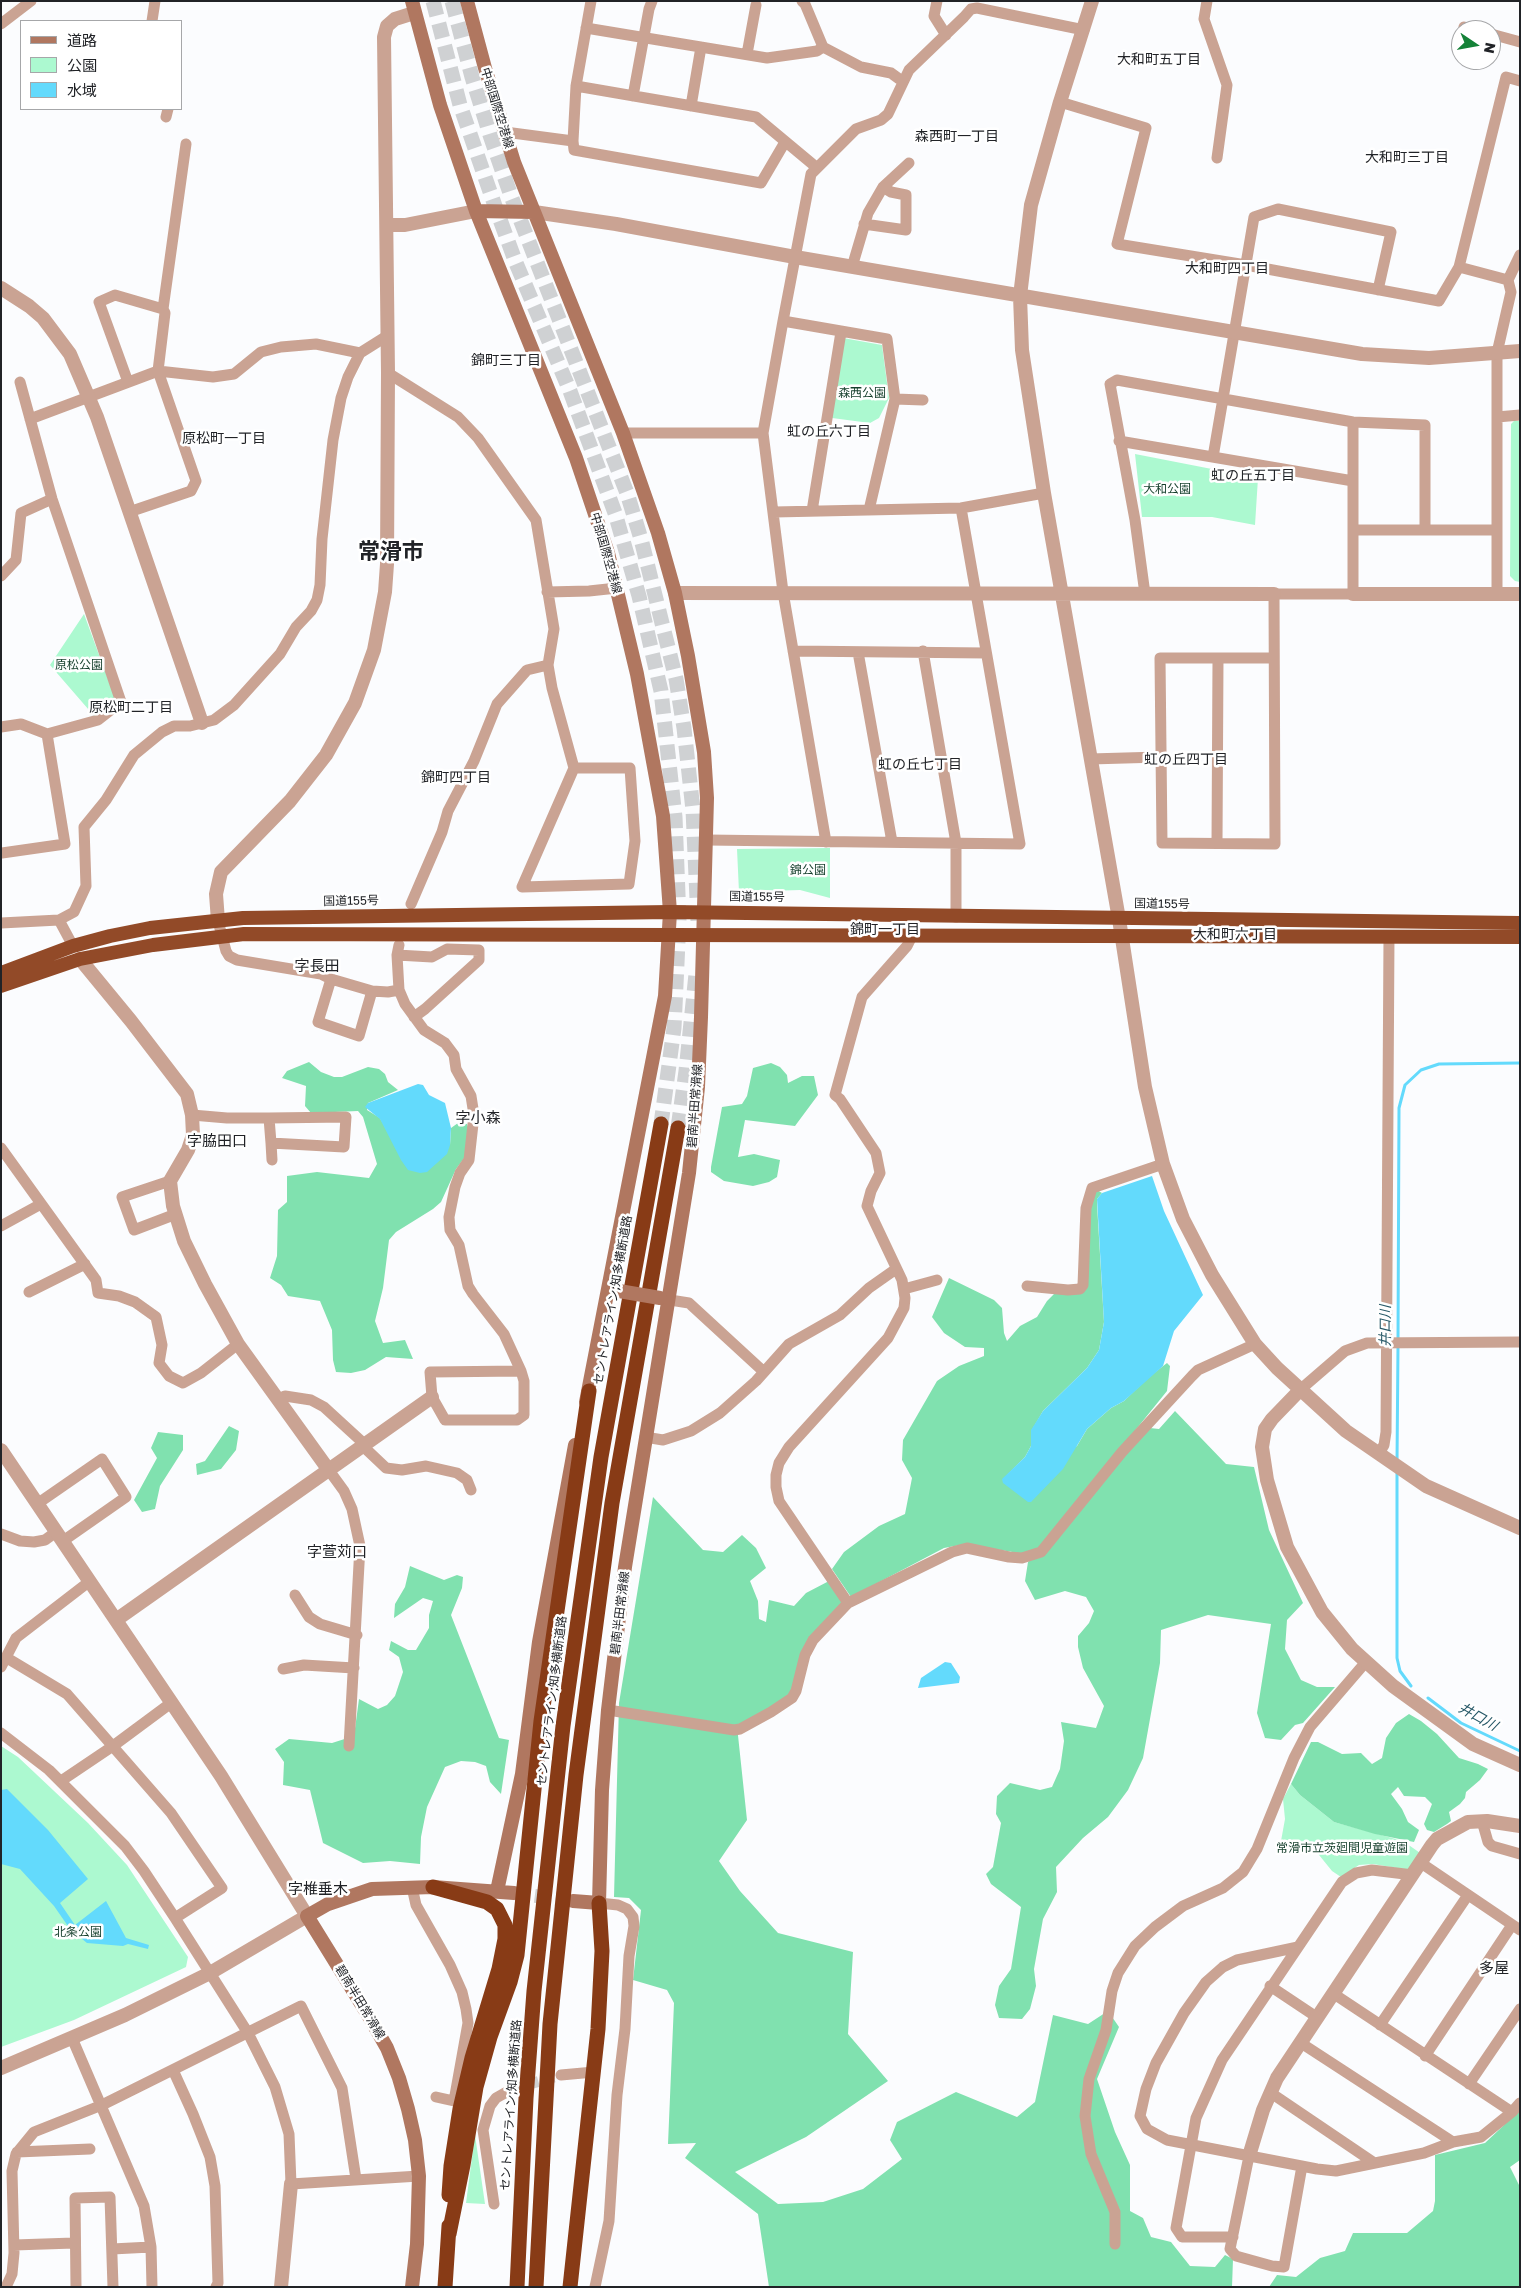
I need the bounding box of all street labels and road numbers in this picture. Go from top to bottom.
street label: 中部国際空港線 [478,66,516,150]
street label: 中部国際空港線 [588,511,624,595]
street label: 国道155号 [729,889,785,905]
street label: 国道155号 [323,893,379,909]
street label: 国道155号 [1134,896,1190,912]
street label: 碧南半田常滑線 [685,1064,705,1148]
street label: セントレアライン;知多横断道路 [591,1214,635,1386]
street label: 碧南半田常滑線 [608,1570,632,1656]
street label: セントレアライン;知多横断道路 [534,1615,570,1787]
street label: 碧南半田常滑線 [332,1962,388,2042]
street label: セントレアライン;知多横断道路 [498,2019,524,2191]

